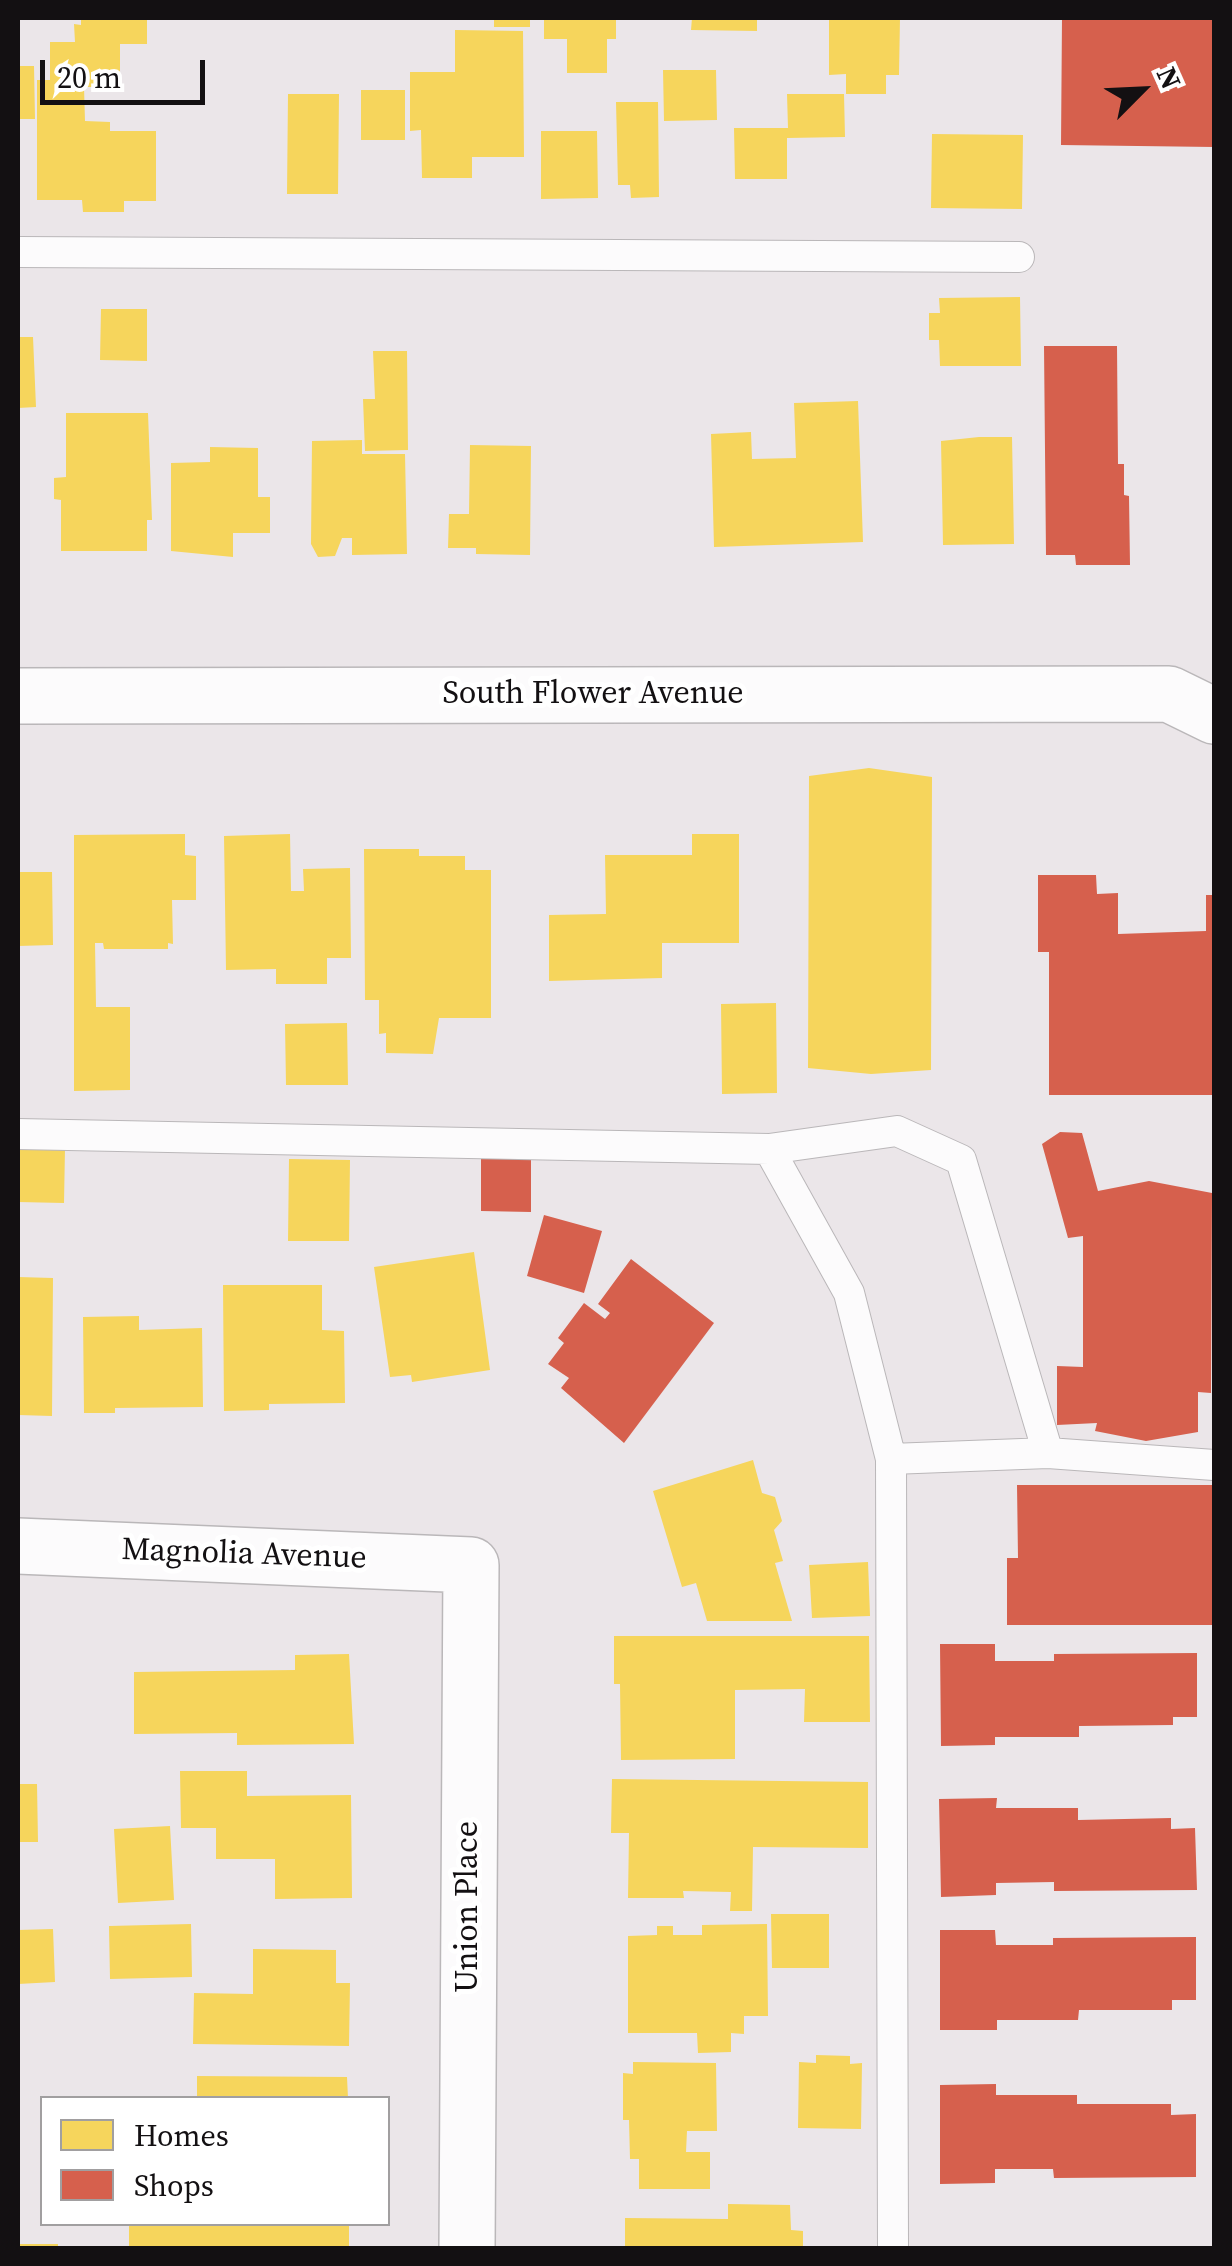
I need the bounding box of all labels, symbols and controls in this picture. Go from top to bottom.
scale bar [45,40,210,102]
north arrow [1092,40,1192,140]
text: 20 m [57,57,121,98]
text: N [1148,61,1191,95]
street label: South Flower Avenue [442,676,744,714]
street label: Magnolia Avenue [121,1532,367,1578]
street label: Union Place [450,1821,488,1993]
legend [40,2096,390,2226]
text: Homes [134,2115,229,2156]
text: Shops [134,2165,214,2206]

